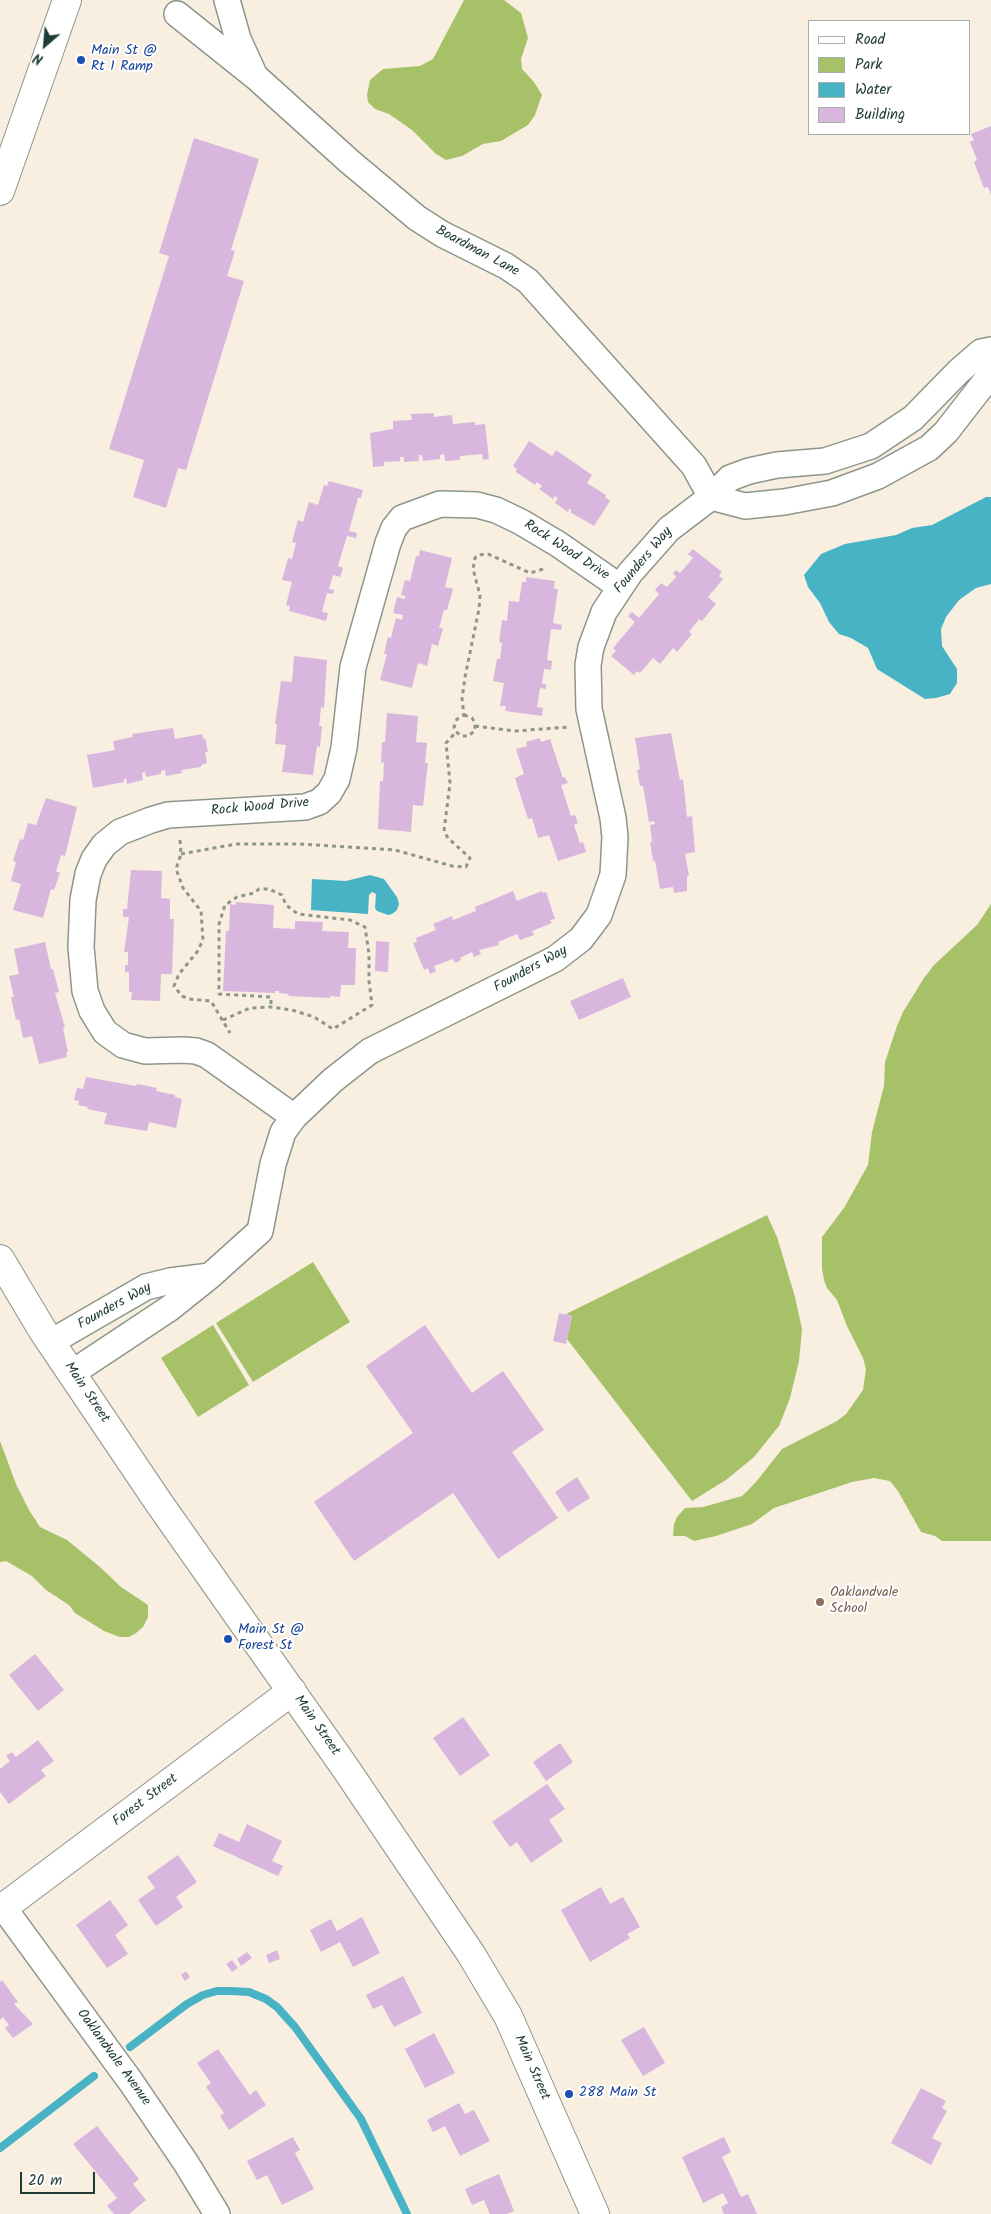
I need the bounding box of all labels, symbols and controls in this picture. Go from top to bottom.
north arrow [20,20,70,70]
legend [808,20,971,135]
text: Road [855,28,885,52]
place label: Main St @ Rt 1 Ramp [91,44,157,76]
text: N [29,47,47,70]
text: Park [855,53,882,77]
marker: Main St @ Rt 1 Ramp [75,54,87,66]
text: Water [855,78,891,102]
text: Building [855,103,905,127]
street label: Boardman Lane [432,223,522,281]
street label: Rock Wood Drive [520,517,612,585]
street label: Founders Way [611,524,677,598]
street label: Rock Wood Drive [210,795,310,821]
street label: Founders Way [491,943,571,997]
street label: Founders Way [75,1280,155,1334]
street label: Main Street [60,1359,112,1427]
place label: Oaklandvale School [830,1586,898,1618]
marker: Oaklandvale School [814,1596,826,1608]
place label: Main St @ Forest St [238,1623,304,1655]
marker: Main St @ Forest St [222,1633,234,1645]
street label: Main Street [289,1693,343,1759]
street label: Forest Street [110,1771,182,1831]
street label: Oaklandvale Avenue [72,2006,154,2110]
street label: Main Street [509,2033,553,2103]
place label: 288 Main St [579,2086,656,2102]
marker: 288 Main St [563,2088,575,2100]
scale bar [22,2162,98,2194]
text: 20 m [28,2169,62,2193]

